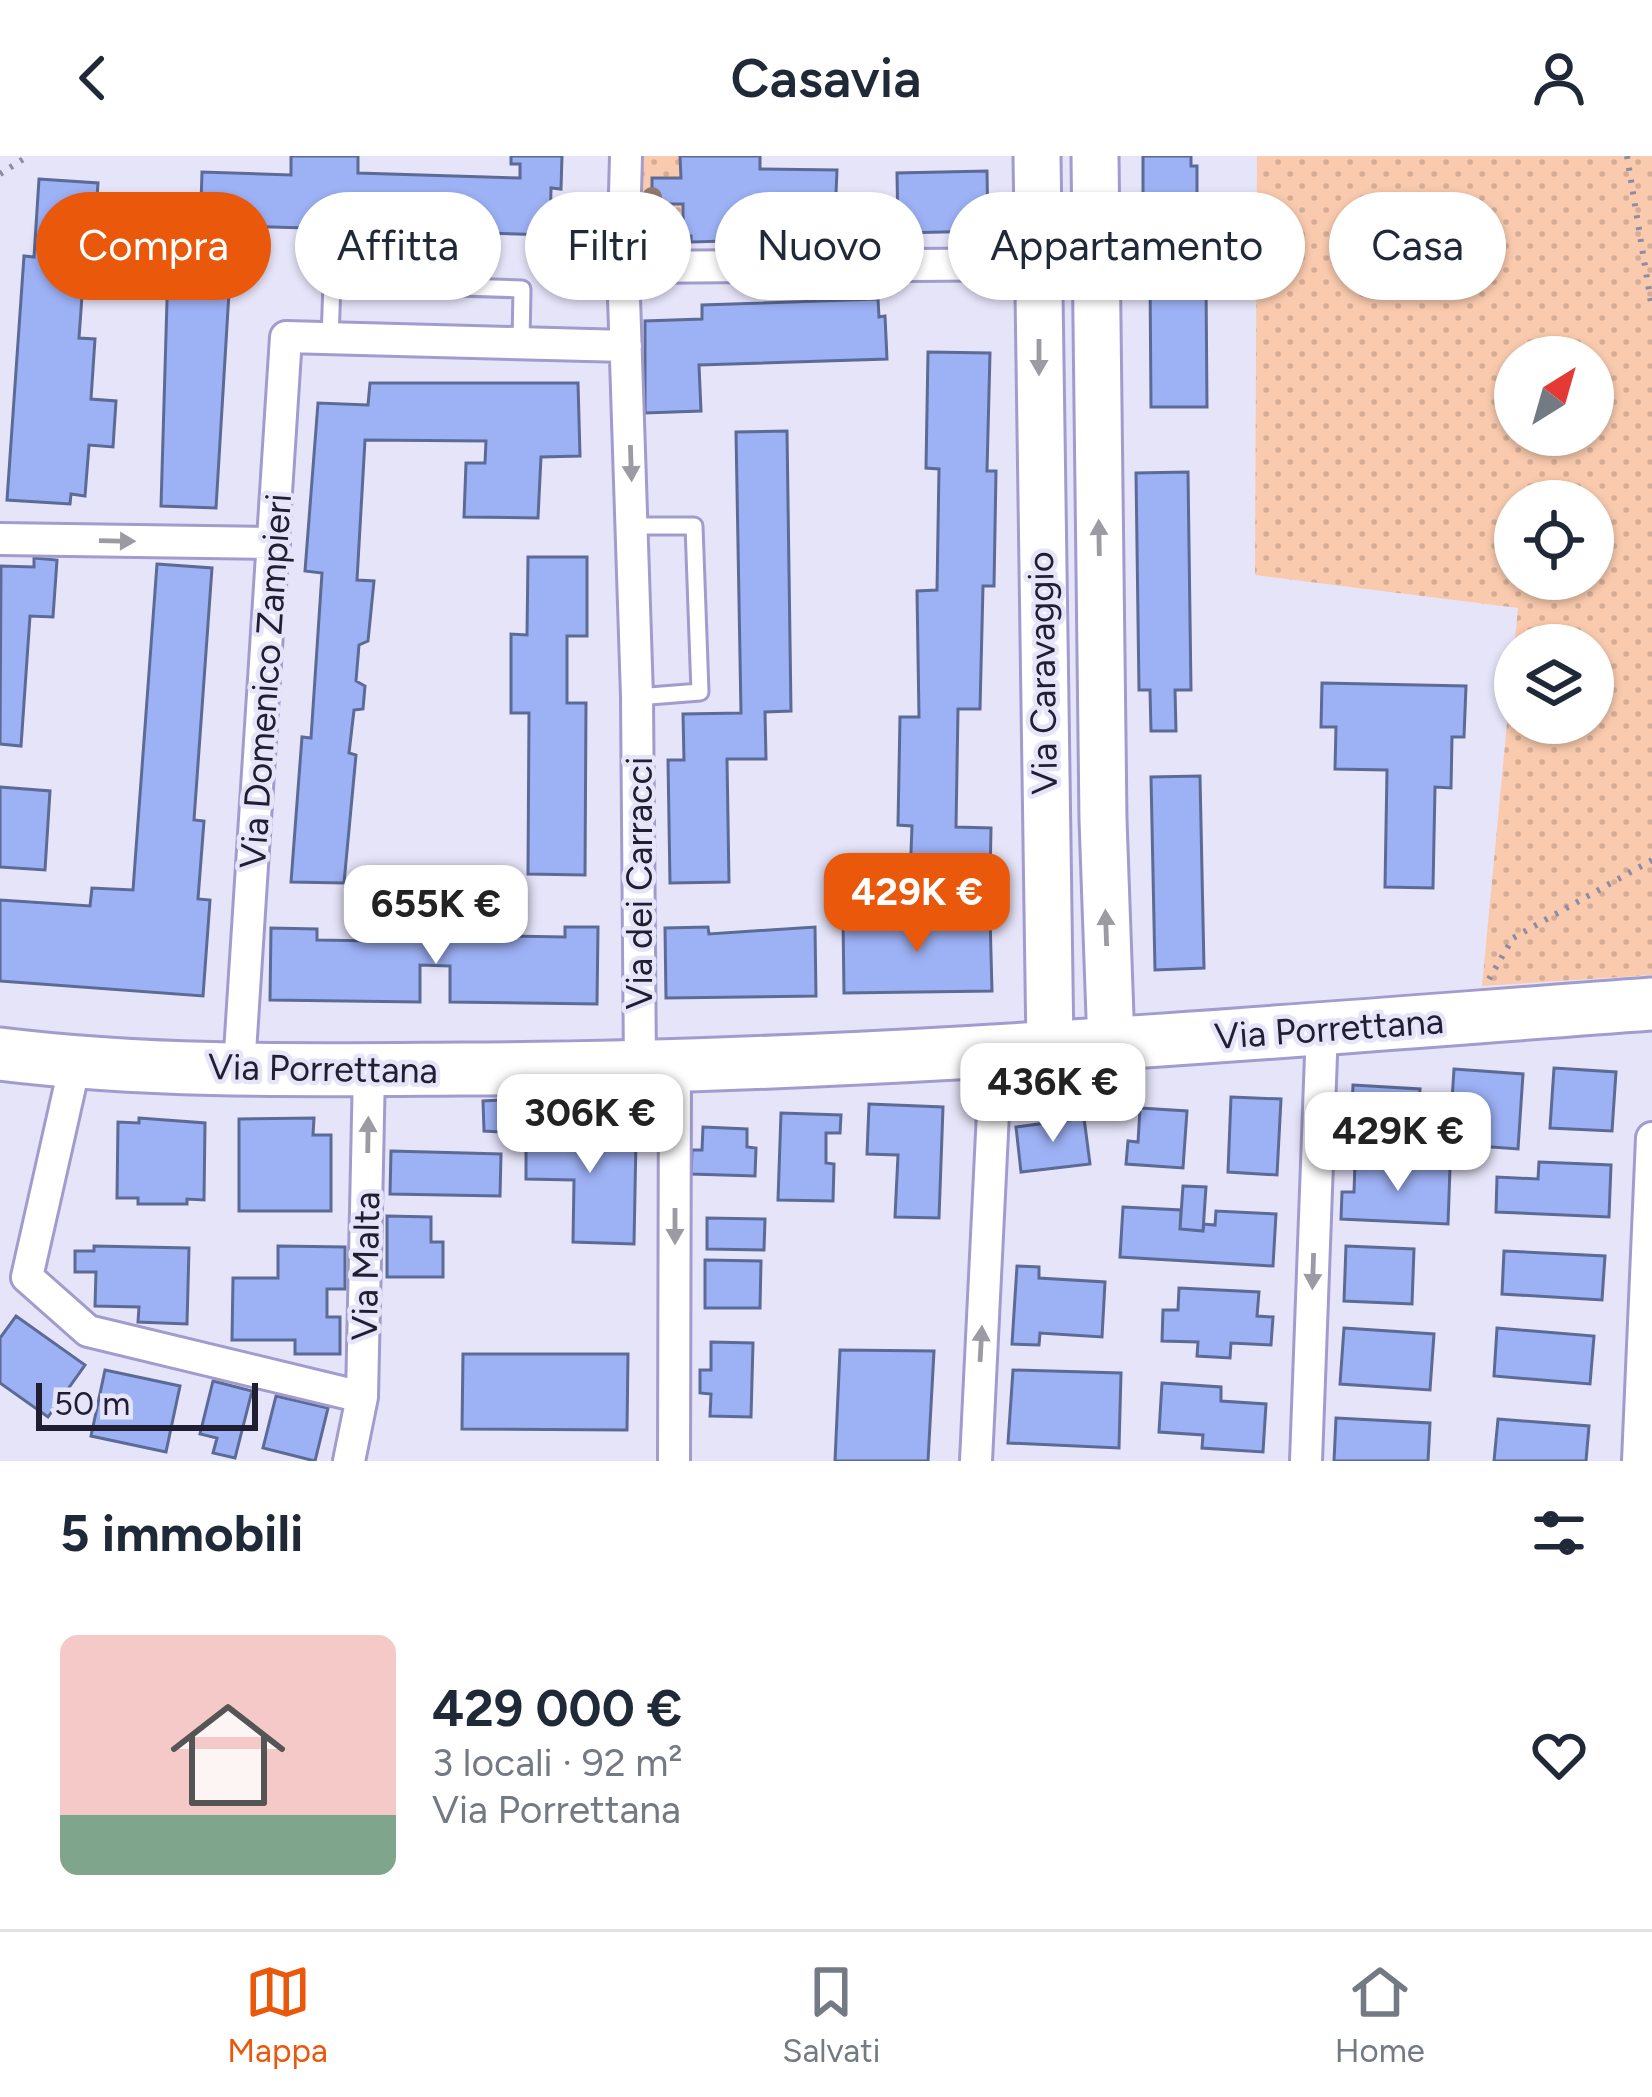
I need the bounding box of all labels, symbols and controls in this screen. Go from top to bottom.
icon: back [60,45,126,111]
icon: person [1526,45,1592,111]
text: Casavia [730,46,922,111]
chip: Compra [36,192,271,300]
chip: Affitta [295,192,501,300]
chip: Filtri [525,192,691,300]
chip: Nuovo [715,192,924,300]
chip: Appartamento [948,192,1305,300]
chip: Casa [1329,192,1506,300]
north arrow [1494,336,1614,456]
map controls [1494,336,1614,744]
one-way arrow [1029,339,1049,377]
one-way arrow [622,445,641,483]
button: locate [1494,480,1614,600]
street label: Via Domenico Zampieri [231,492,300,870]
one-way arrow [1089,518,1109,556]
one-way arrow [99,531,137,551]
street label: Via Caravaggio [1019,551,1066,795]
button: layers [1494,624,1614,744]
street label: Via dei Carracci [618,757,661,1009]
pin: 429K € [819,853,1015,955]
pin: 655K € [338,865,534,967]
text: 429K € [851,868,983,915]
text: 655K € [371,880,501,927]
one-way arrow [1097,908,1116,946]
street label: Via Porrettana [1213,999,1445,1058]
pin: 436K € [955,1043,1151,1145]
street label: Via Porrettana [208,1045,438,1092]
text: 436K € [987,1058,1119,1105]
pin: 306K € [492,1074,688,1176]
text: 306K € [524,1089,656,1136]
pin: 429K € [1300,1092,1496,1194]
text: 429K € [1332,1107,1464,1154]
one-way arrow [358,1115,377,1153]
street label: Via Malta [343,1191,388,1341]
one-way arrow [665,1208,685,1246]
one-way arrow [1303,1253,1322,1291]
one-way arrow [972,1325,991,1362]
scale bar [36,1377,258,1430]
text: 50 m [54,1384,130,1423]
icon: filters [1526,1500,1592,1566]
text: 5 immobili [60,1503,303,1564]
text: 429 000 € [432,1678,682,1739]
icon: home [156,1683,300,1827]
icon: heart [1526,1722,1592,1788]
text: 3 locali · 92 m² [432,1739,683,1786]
text: Via Porrettana [432,1786,681,1833]
tab: Mappa [227,1959,328,2070]
tab: Salvati [782,1959,880,2070]
tab: Home [1335,1959,1425,2070]

